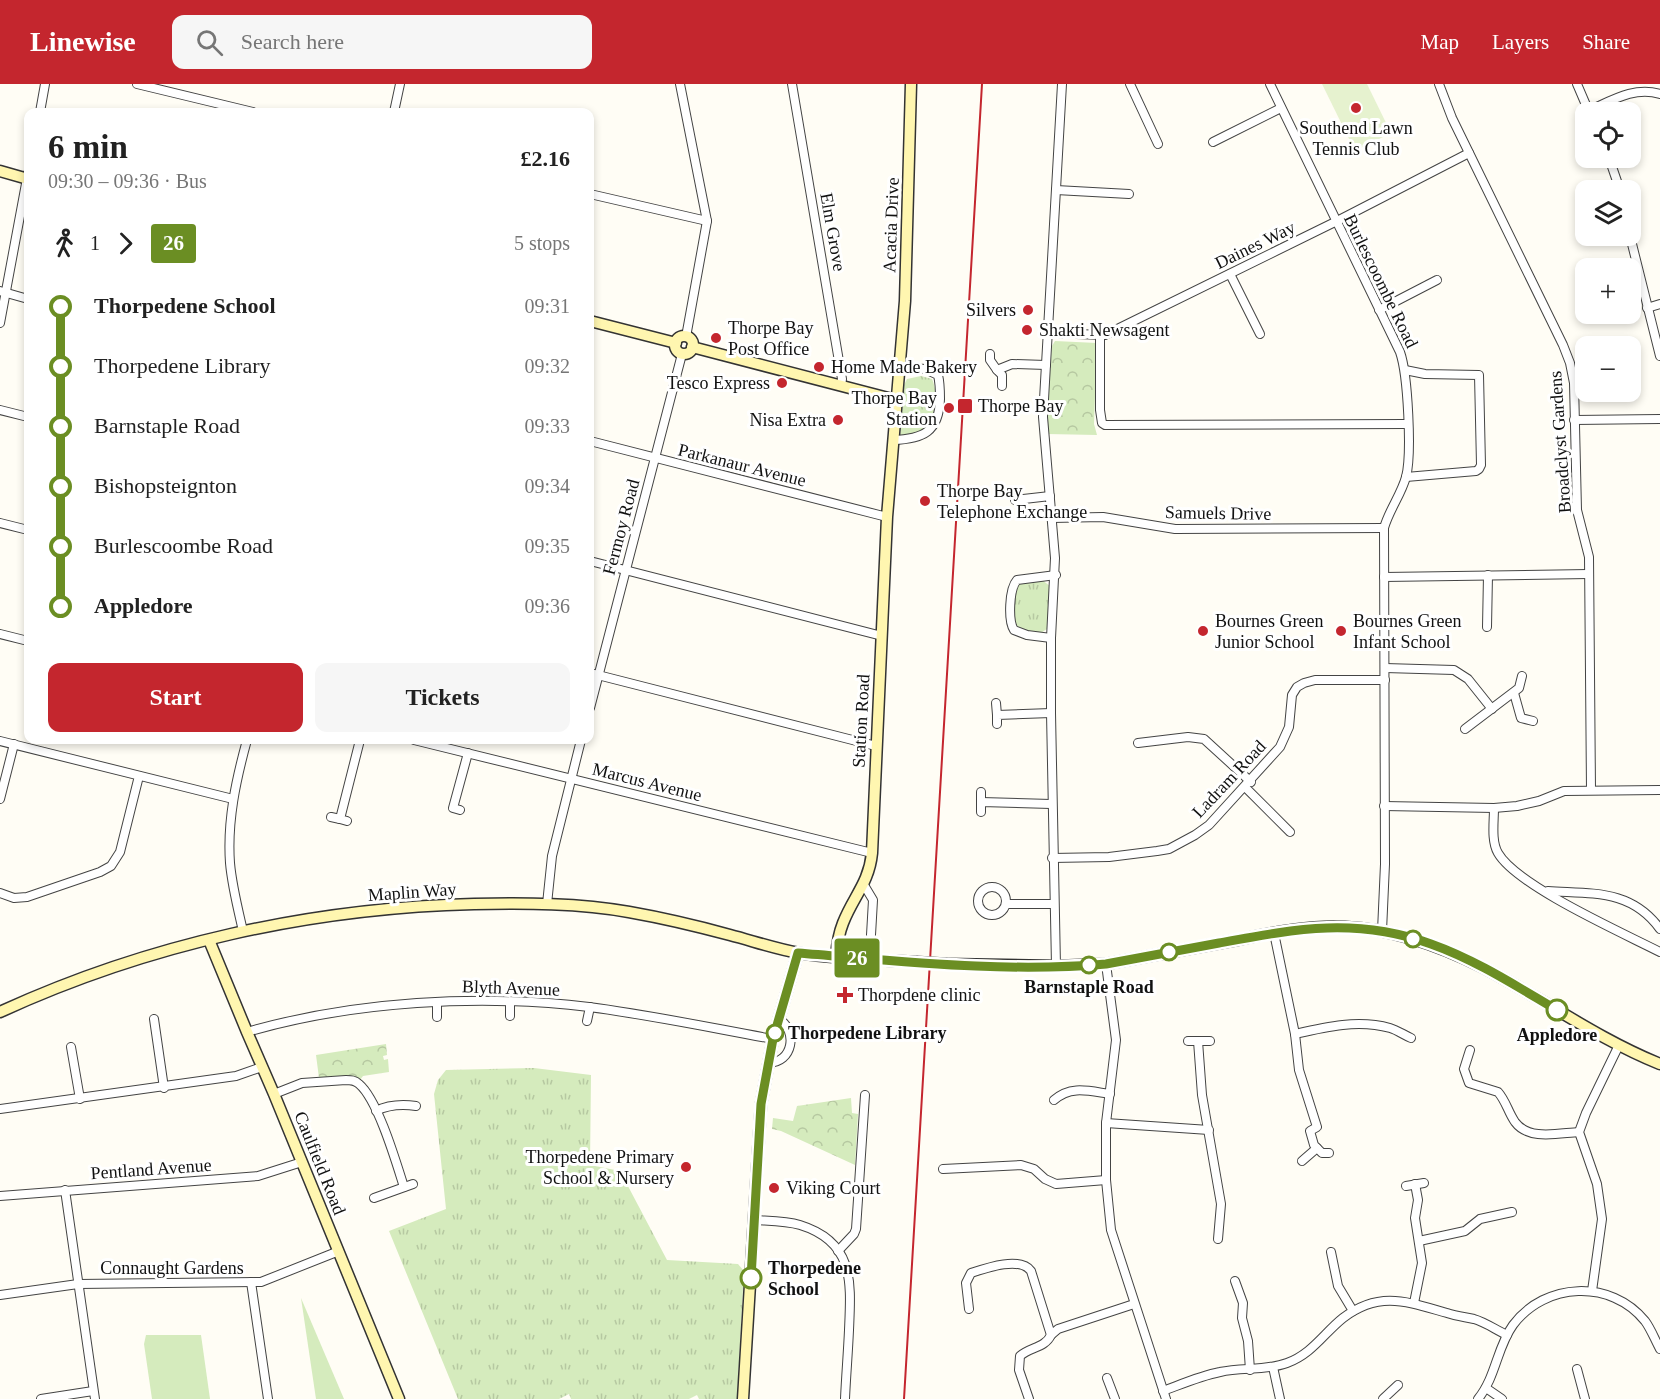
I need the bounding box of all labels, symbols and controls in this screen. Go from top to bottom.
search box [172,15,592,69]
text: Linewise [30,26,136,57]
icon: search [193,26,226,59]
text: Search here [241,29,344,54]
text: Map [1421,30,1459,54]
text: Layers [1492,30,1549,54]
text: Share [1582,30,1630,54]
marker: Southend Lawn Tennis Club [1349,101,1363,115]
map controls [1575,102,1641,402]
button: locate [1575,102,1641,168]
place label: Southend Lawn Tennis Club [1299,118,1413,159]
text: 6 min [48,129,128,165]
text: £2.16 [521,146,570,171]
text: 09:30 – 09:36 · Bus [48,170,207,192]
street label: Acacia Drive [879,177,903,273]
button: layers [1575,180,1641,246]
street label: Elm Grove [816,191,850,273]
street label: Burlescoombe Road [1340,211,1422,351]
street label: Daines Way [1212,217,1298,273]
icon: walk [48,227,81,260]
icon: forward [109,227,142,260]
text: 26 [163,231,184,255]
text: 1 [90,232,100,254]
text: 5 stops [514,232,570,254]
button: + [1575,258,1641,324]
text: Thorpedene School [94,293,276,318]
text: 09:31 [524,295,570,317]
place label: Silvers [966,300,1016,320]
marker: Silvers [1021,303,1035,317]
place label: Thorpe Bay Post Office [728,318,813,359]
place label: Shakti Newsagent [1039,320,1169,340]
marker: Shakti Newsagent [1020,323,1034,337]
marker: Thorpe Bay Post Office [709,331,723,345]
button: − [1575,336,1641,402]
text: Thorpedene Library [94,353,271,378]
text: 09:32 [524,355,570,377]
place label: Home Made Bakery [831,357,977,377]
marker: Home Made Bakery [812,360,826,374]
street label: Broadclyst Gardens [1545,370,1575,514]
place label: Tesco Express [667,373,770,393]
marker: Tesco Express [775,376,789,390]
place label: Thorpe Bay Station [852,388,937,429]
place label: Thorpe Bay [978,396,1063,416]
marker: Thorpe Bay [956,397,974,415]
marker: Thorpe Bay Station [942,401,956,415]
place label: Nisa Extra [750,410,826,430]
text: Barnstaple Road [94,413,240,438]
marker: Nisa Extra [831,413,845,427]
text: 09:33 [524,415,570,437]
street label: Parkanaur Avenue [676,439,808,491]
text: Bishopsteignton [94,473,237,498]
text: 09:34 [524,475,570,497]
street label: Fermoy Road [599,477,643,577]
place label: Thorpe Bay Telephone Exchange [937,481,1087,522]
marker: Thorpe Bay Telephone Exchange [918,494,932,508]
street label: Samuels Drive [1165,502,1271,524]
text: Burlescoombe Road [94,533,273,558]
text: 09:35 [524,535,570,557]
text: Appledore [94,593,193,618]
text: 09:36 [524,595,570,617]
place label: Bournes Green Junior School [1215,611,1323,652]
place label: Bournes Green Infant School [1353,611,1461,652]
marker: Bournes Green Junior School [1196,624,1210,638]
marker: Bournes Green Infant School [1334,624,1348,638]
button: Start [48,663,303,732]
button: Tickets [315,663,570,732]
street label: Station Road [849,674,873,768]
street label: Ladram Road [1188,736,1270,822]
street label: Marcus Avenue [590,759,704,805]
street label: Maplin Way [367,879,457,905]
unlabelled marker [1404,930,1422,948]
line badge: 26 [830,938,884,978]
unlabelled marker [1160,943,1178,961]
text: 26 [847,946,868,970]
marker: Barnstaple Road [1080,956,1098,974]
street label: Blyth Avenue [462,976,560,1000]
place label: Barnstaple Road [1024,977,1154,997]
place label: Thorpdene clinic [858,985,980,1005]
marker: Thorpdene clinic [836,986,854,1004]
marker: Appledore [1546,999,1568,1021]
place label: Thorpedene Library [788,1023,947,1043]
marker: Thorpedene Library [766,1024,784,1042]
place label: Appledore [1517,1025,1597,1045]
street label: Caulfield Road [290,1108,350,1218]
place label: Thorpedene Primary School & Nursery [526,1147,674,1188]
street label: Pentland Avenue [90,1155,212,1183]
marker: Thorpedene Primary School & Nursery [679,1160,693,1174]
place label: Viking Court [786,1178,880,1198]
marker: Viking Court [767,1181,781,1195]
street label: Connaught Gardens [100,1258,244,1278]
place label: Thorpedene School [768,1258,861,1299]
marker: Thorpedene School [740,1267,762,1289]

